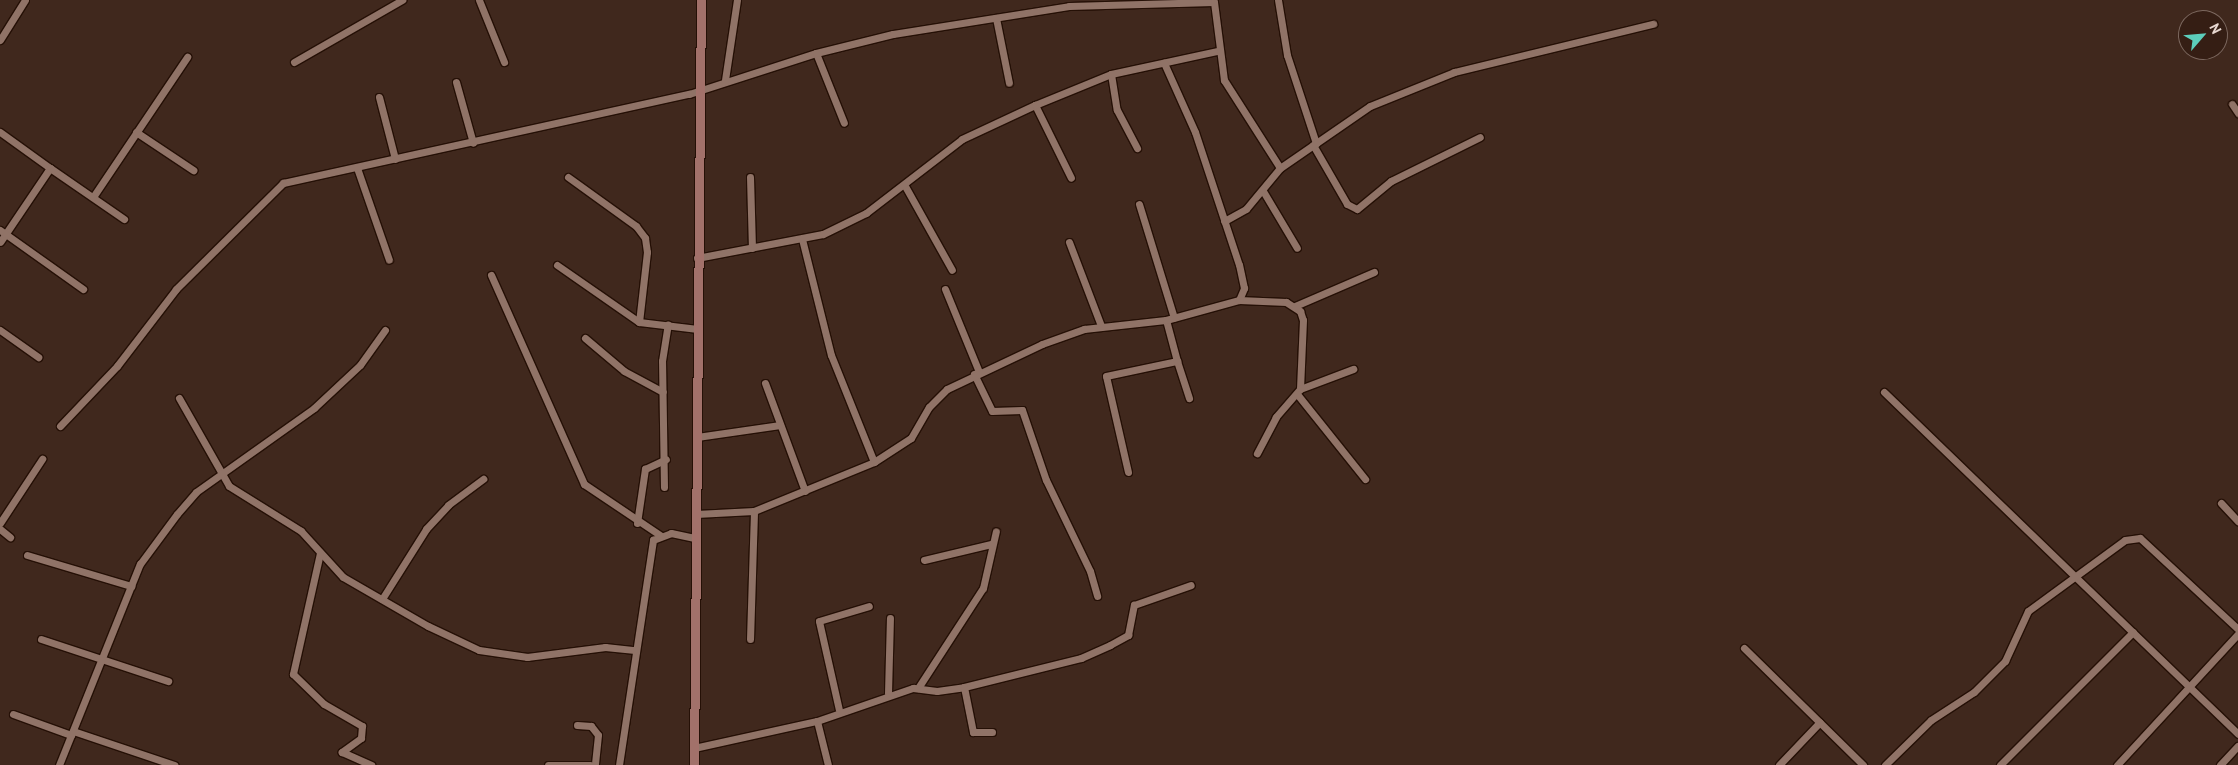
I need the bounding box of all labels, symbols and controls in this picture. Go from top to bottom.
north arrow [2178,10,2228,60]
text: N [2205,20,2226,37]

